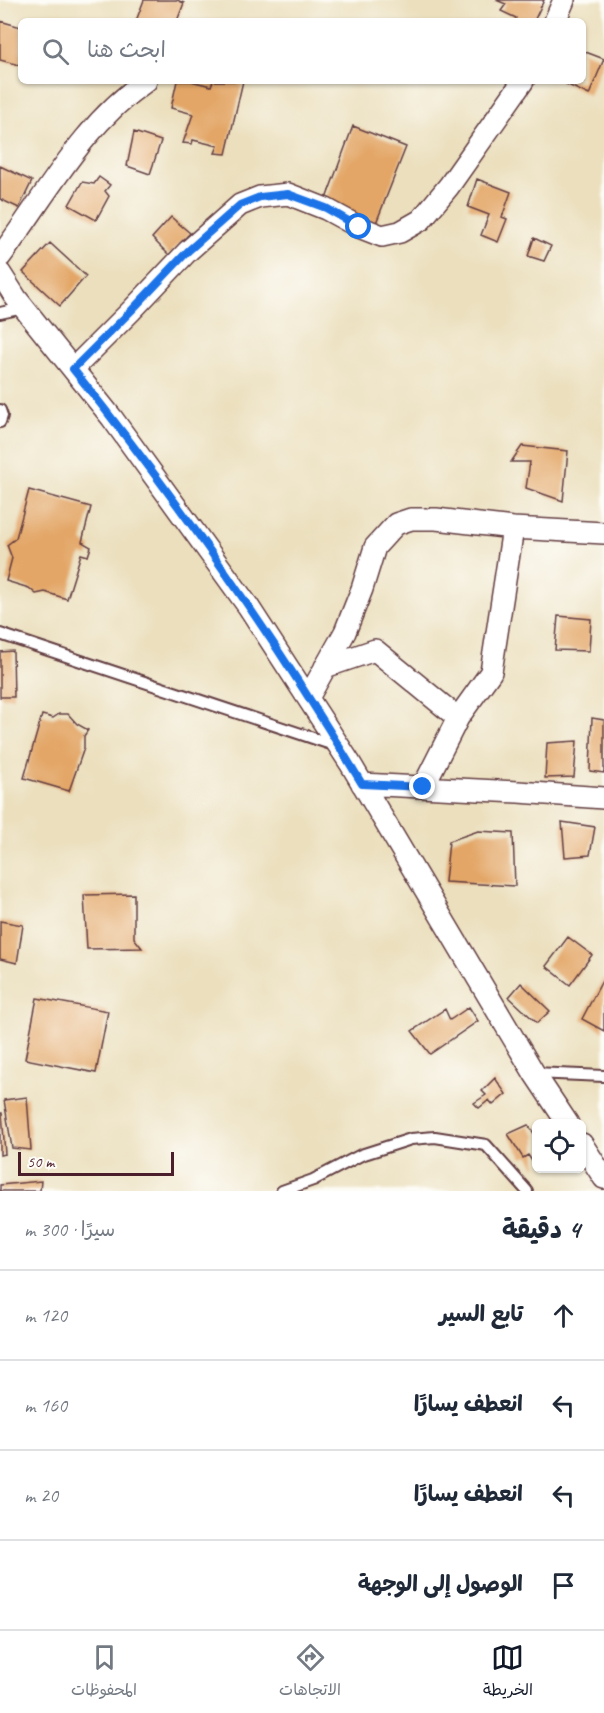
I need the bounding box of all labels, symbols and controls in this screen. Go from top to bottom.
search box [18,18,586,84]
icon: search [39,35,72,68]
text: ابحث هنا [87,36,166,64]
route start [345,213,371,239]
route end [409,773,435,799]
map controls [532,1119,586,1173]
button: locate [532,1119,586,1173]
scale bar [18,1149,174,1176]
text: 50 m [27,1152,54,1172]
text: 4 دقيقة [502,1213,580,1246]
text: سيرًا · 300 m [24,1217,115,1242]
icon: ahead [547,1299,580,1332]
text: تابع السير [439,1300,523,1328]
text: 120 m [24,1303,67,1328]
icon: left [547,1389,580,1422]
text: انعطف يسارًا [414,1390,523,1418]
text: 160 m [24,1393,67,1418]
icon: left [547,1479,580,1512]
text: انعطف يسارًا [414,1480,523,1508]
text: 20 m [24,1483,58,1508]
icon: arrive [547,1569,580,1602]
text: الوصول إلى الوجهة [358,1570,523,1598]
tab: المحفوظات [71,1641,137,1704]
tab: الاتجاهات [279,1641,341,1704]
tab: الخريطة [483,1641,533,1704]

